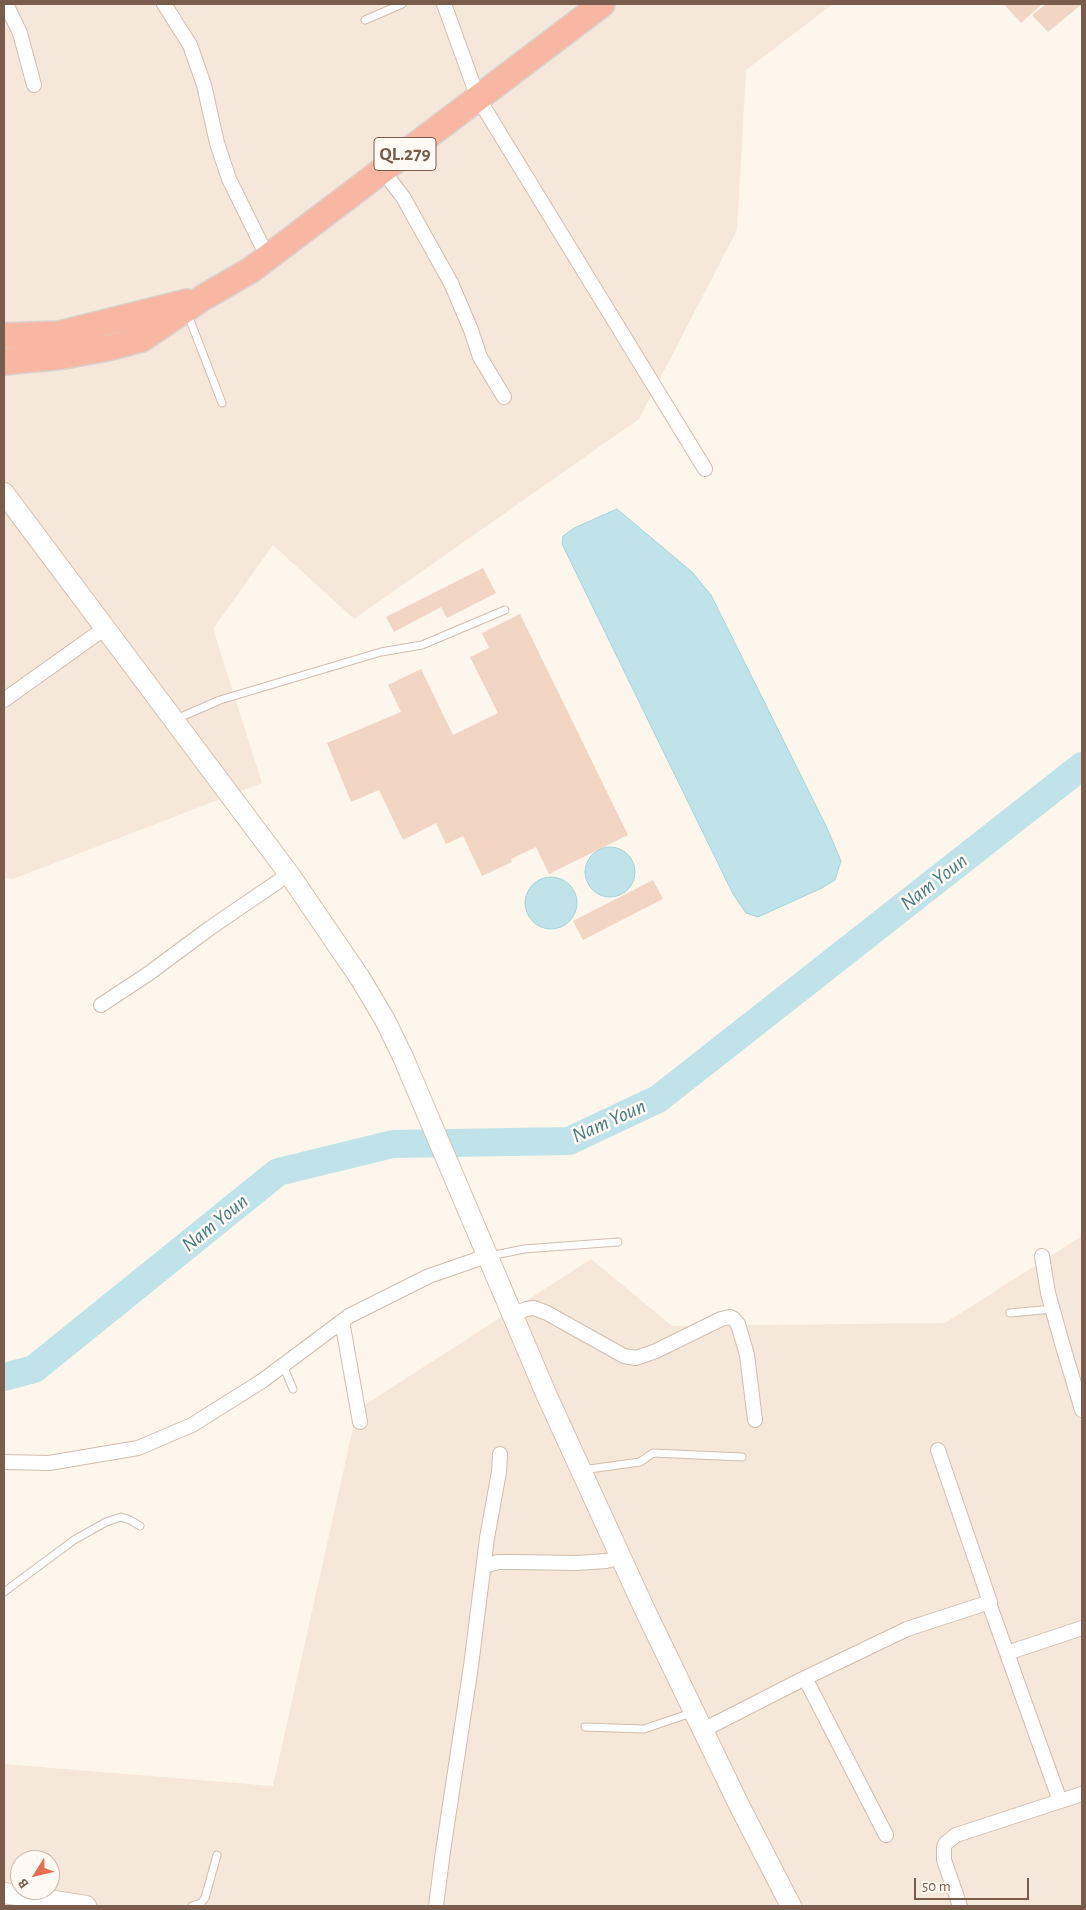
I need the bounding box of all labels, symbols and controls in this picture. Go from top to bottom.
road number: QL.279 [374,138,436,170]
water label: Nam Youn [895,848,973,916]
water label: Nam Youn [568,1094,650,1148]
water label: Nam Youn [177,1189,253,1257]
north arrow [10,1850,60,1900]
scale bar [916,1868,1031,1900]
text: B [16,1876,32,1891]
text: 50 m [922,1879,951,1894]

